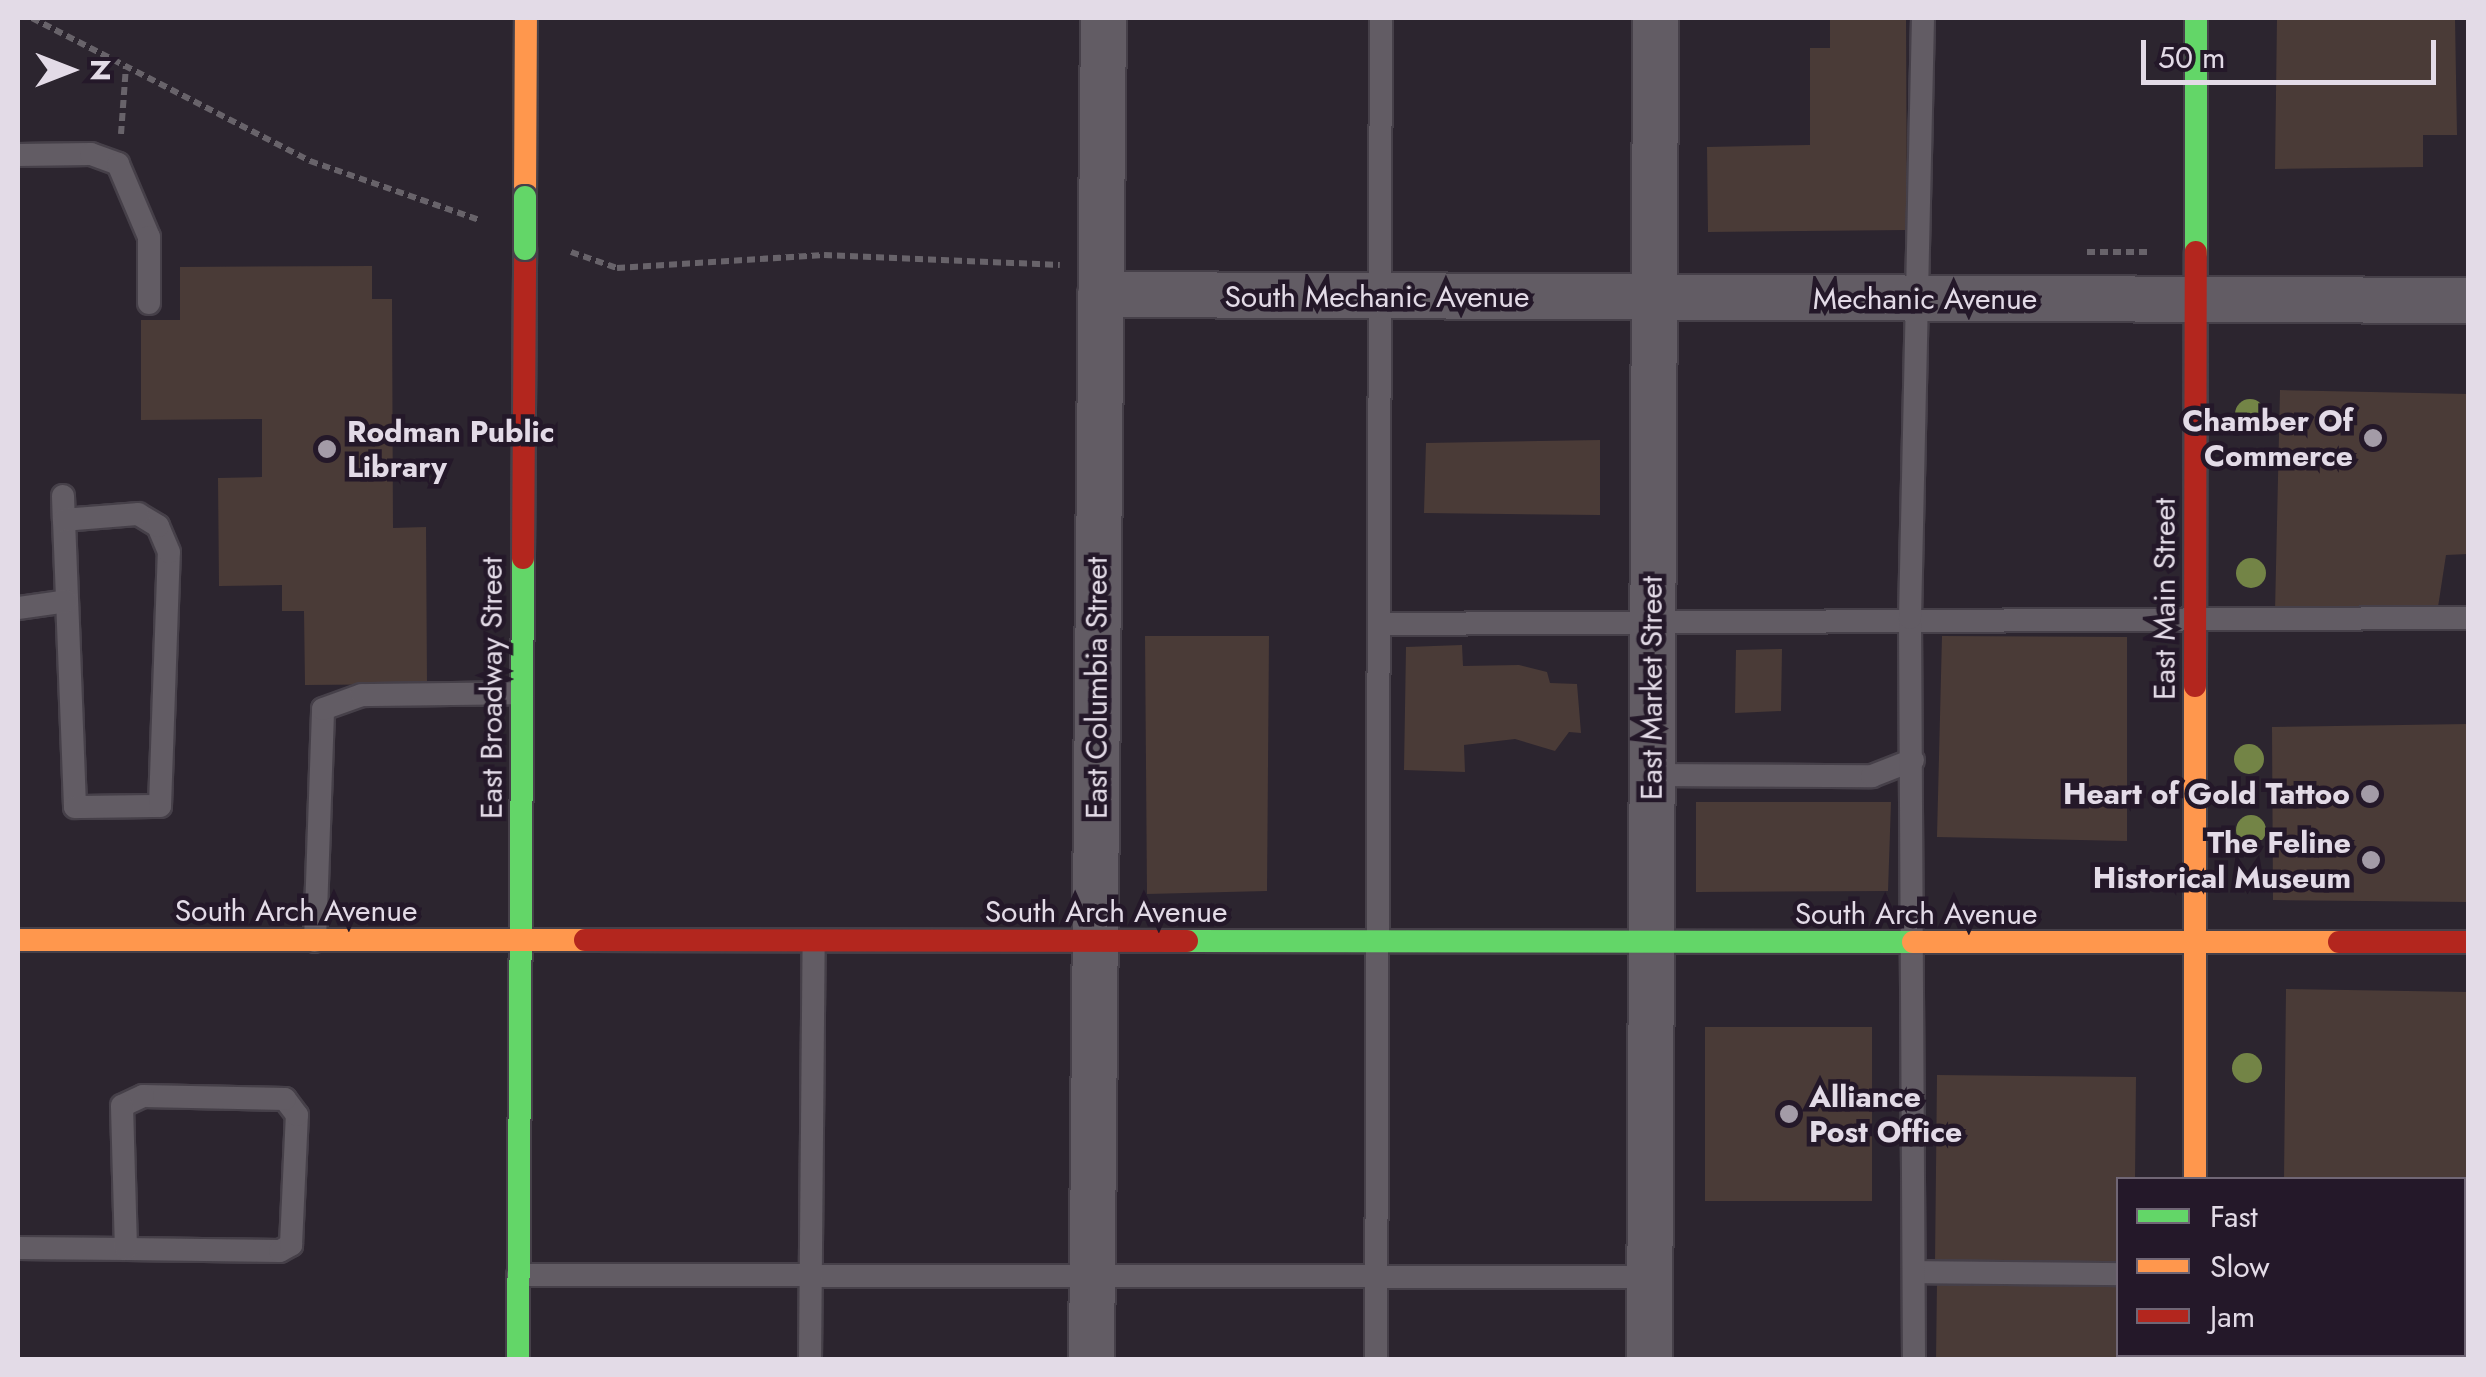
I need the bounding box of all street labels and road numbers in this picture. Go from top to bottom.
street label: South Mechanic Avenue [1224,279,1530,315]
street label: Mechanic Avenue [1813,281,2037,317]
street label: East Main Street [2147,498,2183,700]
street label: East Broadway Street [474,557,510,819]
street label: East Columbia Street [1079,557,1115,819]
street label: East Market Street [1634,576,1670,800]
street label: South Arch Avenue [175,893,417,929]
street label: South Arch Avenue [985,894,1227,930]
street label: South Arch Avenue [1795,896,2037,932]

